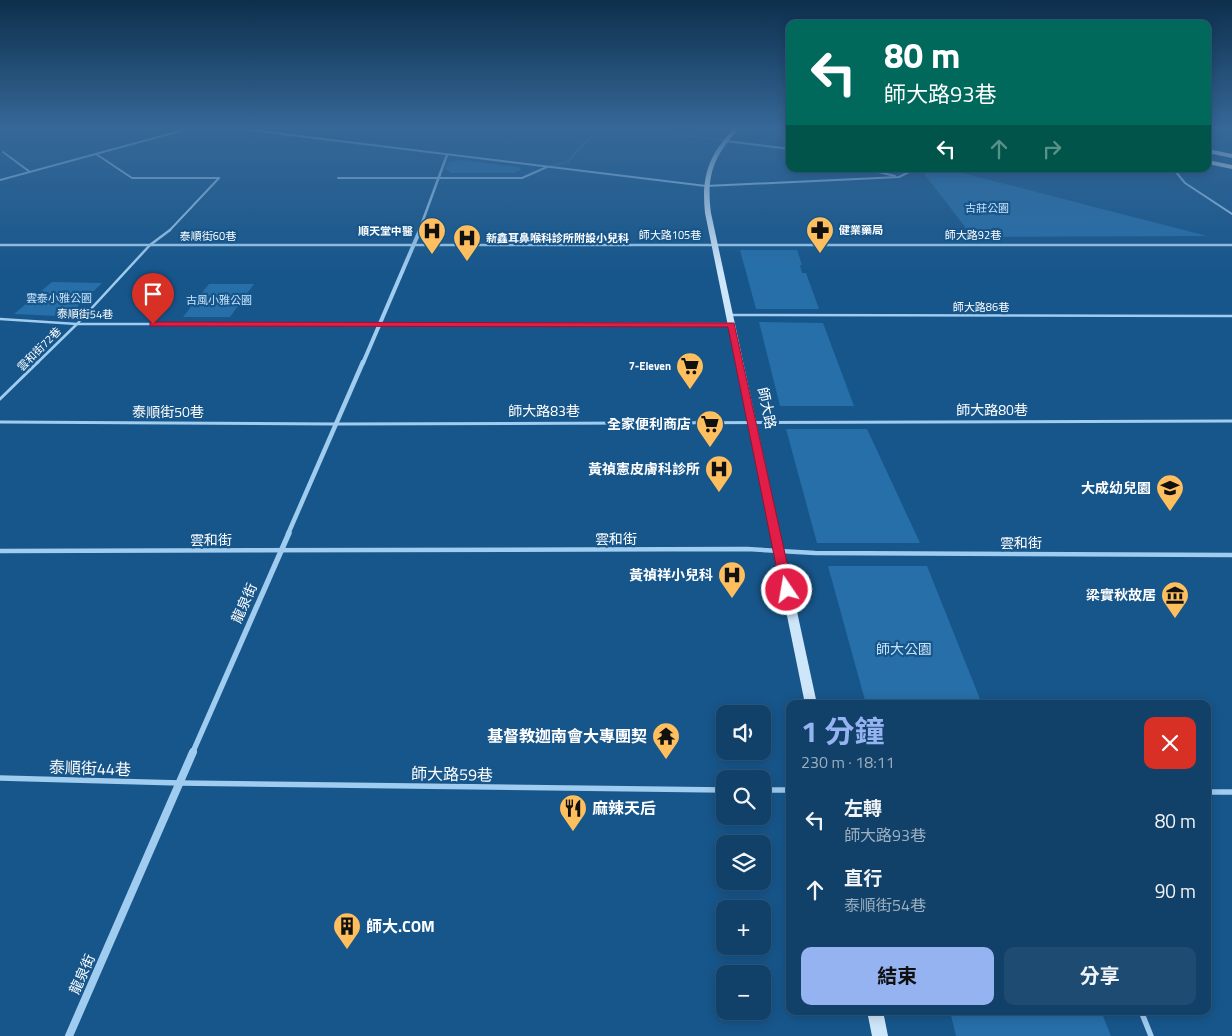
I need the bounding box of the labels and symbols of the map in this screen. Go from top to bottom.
park label: 古莊公園 [965,200,1009,216]
pharmacy icon: 健業藥局 [805,215,835,254]
hospital icon: 順天堂中醫 [417,216,447,255]
place label: 健業藥局 [839,222,883,238]
place label: 順天堂中醫 [358,223,413,239]
hospital icon: 新鑫耳鼻喉科診所附設小兒科 [452,223,482,262]
street label: 師大路105巷 [639,227,701,243]
street label: 師大路92巷 [945,227,1001,243]
street label: 泰順街60巷 [180,228,236,244]
place label: 新鑫耳鼻喉科診所附設小兒科 [486,230,629,246]
pin [132,273,174,324]
park label: 雲泰小雅公園 [26,290,92,306]
park label: 古風小雅公園 [186,292,252,308]
street label: 師大路86巷 [953,299,1009,315]
street label: 泰順街54巷 [57,306,113,322]
street label: 雲和街72巷 [13,323,65,375]
supermarket icon: 7-Eleven [675,351,705,390]
place label: 7-Eleven [629,358,671,374]
street label: 師大路 [753,385,782,431]
street label: 師大路80巷 [956,399,1028,420]
street label: 師大路83巷 [508,400,580,421]
street label: 泰順街50巷 [132,401,204,422]
supermarket icon: 全家便利商店 [695,409,725,448]
place label: 全家便利商店 [607,413,691,434]
hospital icon: 黃禎憲皮膚科診所 [704,454,734,493]
place label: 黃禎憲皮膚科診所 [588,458,700,479]
school or university icon: 大成幼兒園 [1155,473,1185,512]
place label: 大成幼兒園 [1081,477,1151,498]
street label: 雲和街 [595,528,637,549]
street label: 雲和街 [190,529,232,550]
street label: 雲和街 [1000,532,1042,553]
hospital icon: 黃禎祥小兒科 [717,560,747,599]
position arrow [760,563,812,615]
place label: 黃禎祥小兒科 [629,564,713,585]
street label: 龍泉街 [225,579,262,626]
museum icon: 梁實秋故居 [1160,580,1190,619]
place label: 梁實秋故居 [1086,584,1156,605]
park label: 師大公園 [876,638,932,659]
temple icon: 基督教迦南會大專團契 [651,721,681,760]
place label: 基督教迦南會大專團契 [487,724,647,748]
street label: 泰順街44巷 [49,755,131,781]
street label: 師大路59巷 [411,761,493,787]
restaurant icon: 麻辣天后 [558,793,588,832]
place label: 麻辣天后 [592,796,656,820]
building icon: 師大.COM [332,911,362,950]
place label: 師大.COM [366,914,435,938]
street label: 龍泉街 [63,950,100,997]

